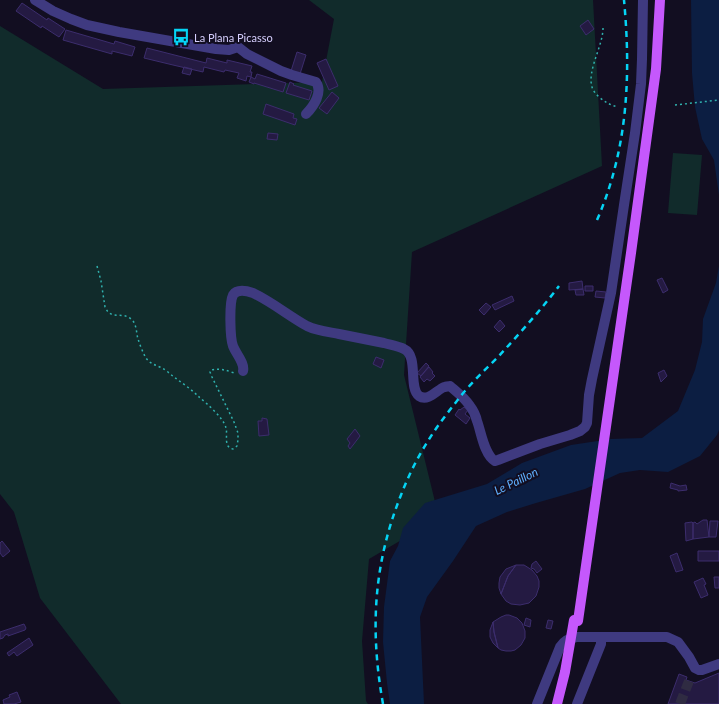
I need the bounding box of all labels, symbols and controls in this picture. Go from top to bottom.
bus stop icon: La Plana Picasso [171,27,191,47]
place label: La Plana Picasso [194,31,273,44]
water label: Le Paillon [492,464,540,498]

